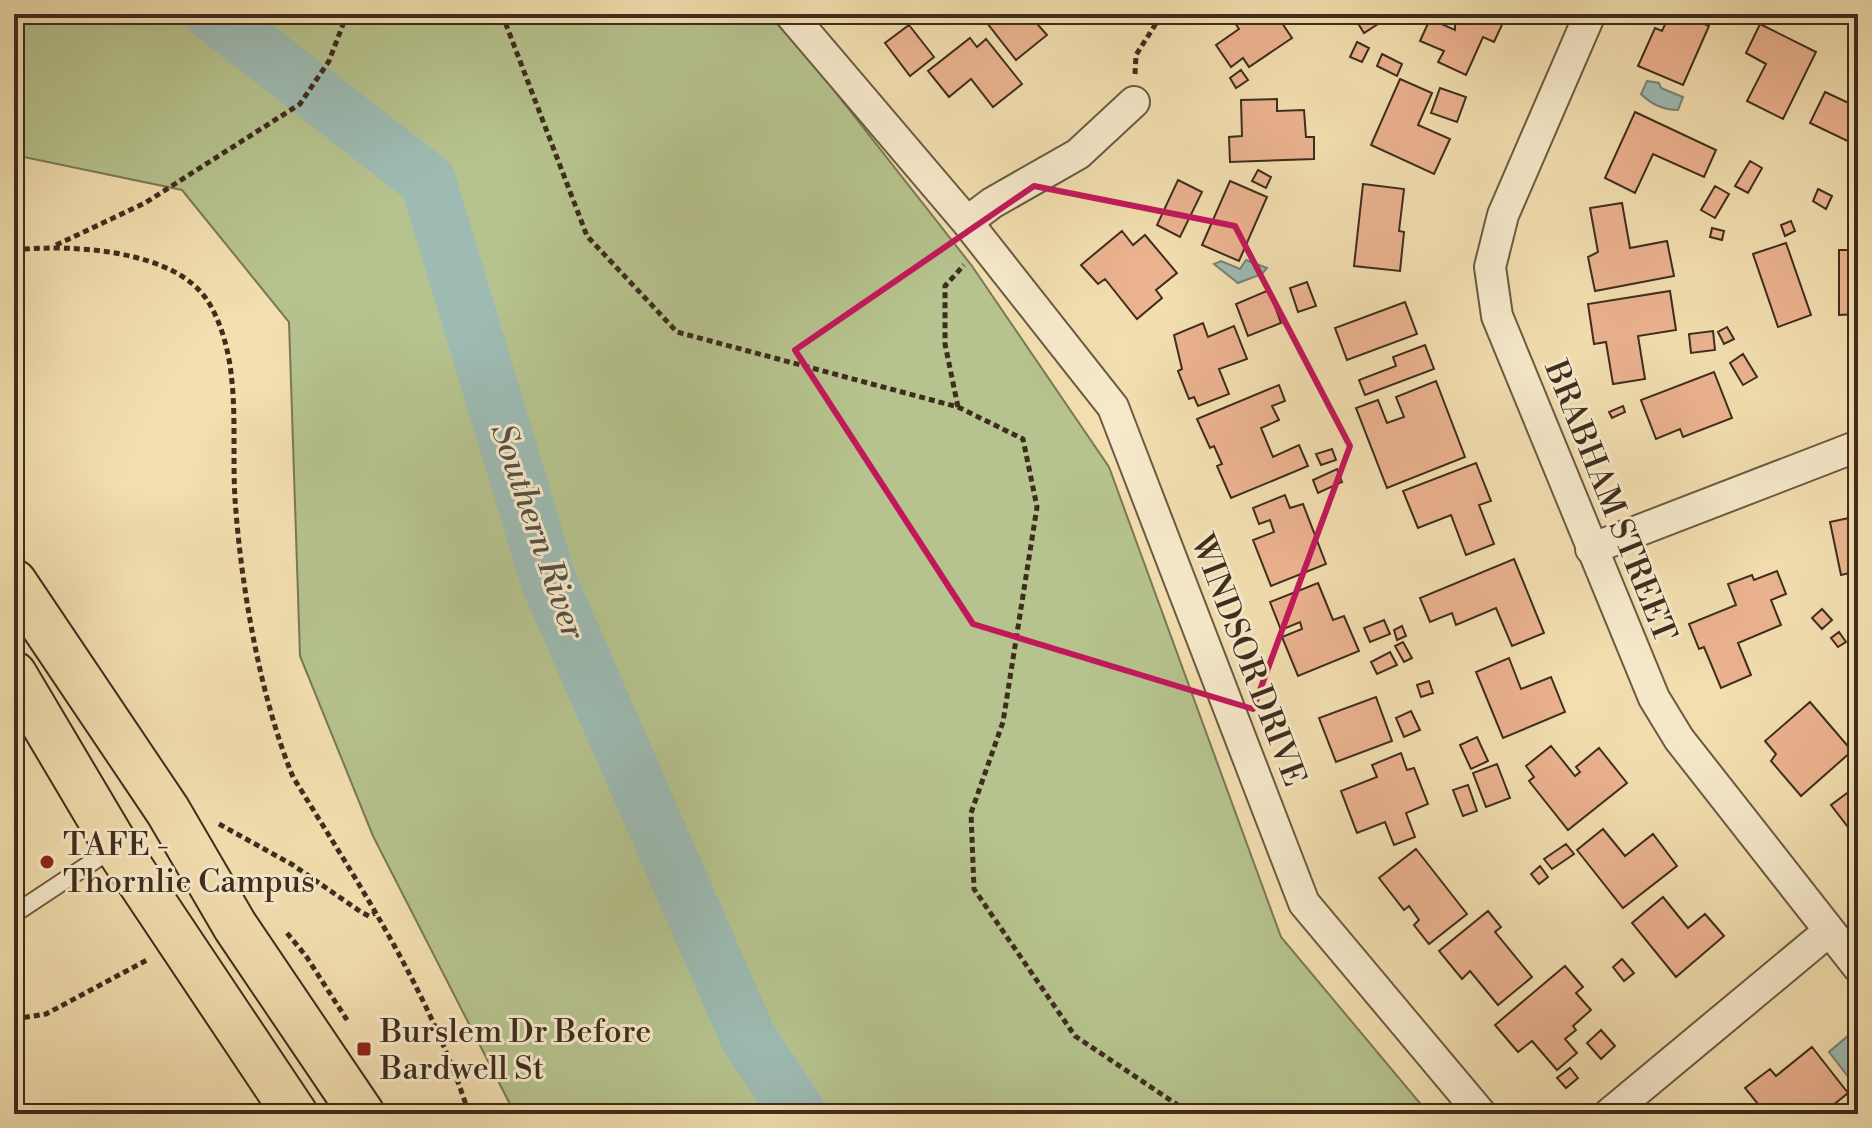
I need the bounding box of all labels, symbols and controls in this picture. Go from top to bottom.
street label: BRABHAM STREET [1535,354,1685,648]
water label: Southern River [481,418,594,646]
street label: WINDSOR DRIVE [1181,528,1314,792]
place label: TAFE - Thornlie Campus [63,825,315,902]
marker: TAFE - Thornlie Campus [38,853,56,871]
place label: Burslem Dr Before Bardwell St [379,1012,651,1089]
marker: Burslem Dr Before Bardwell St [355,1040,373,1058]

